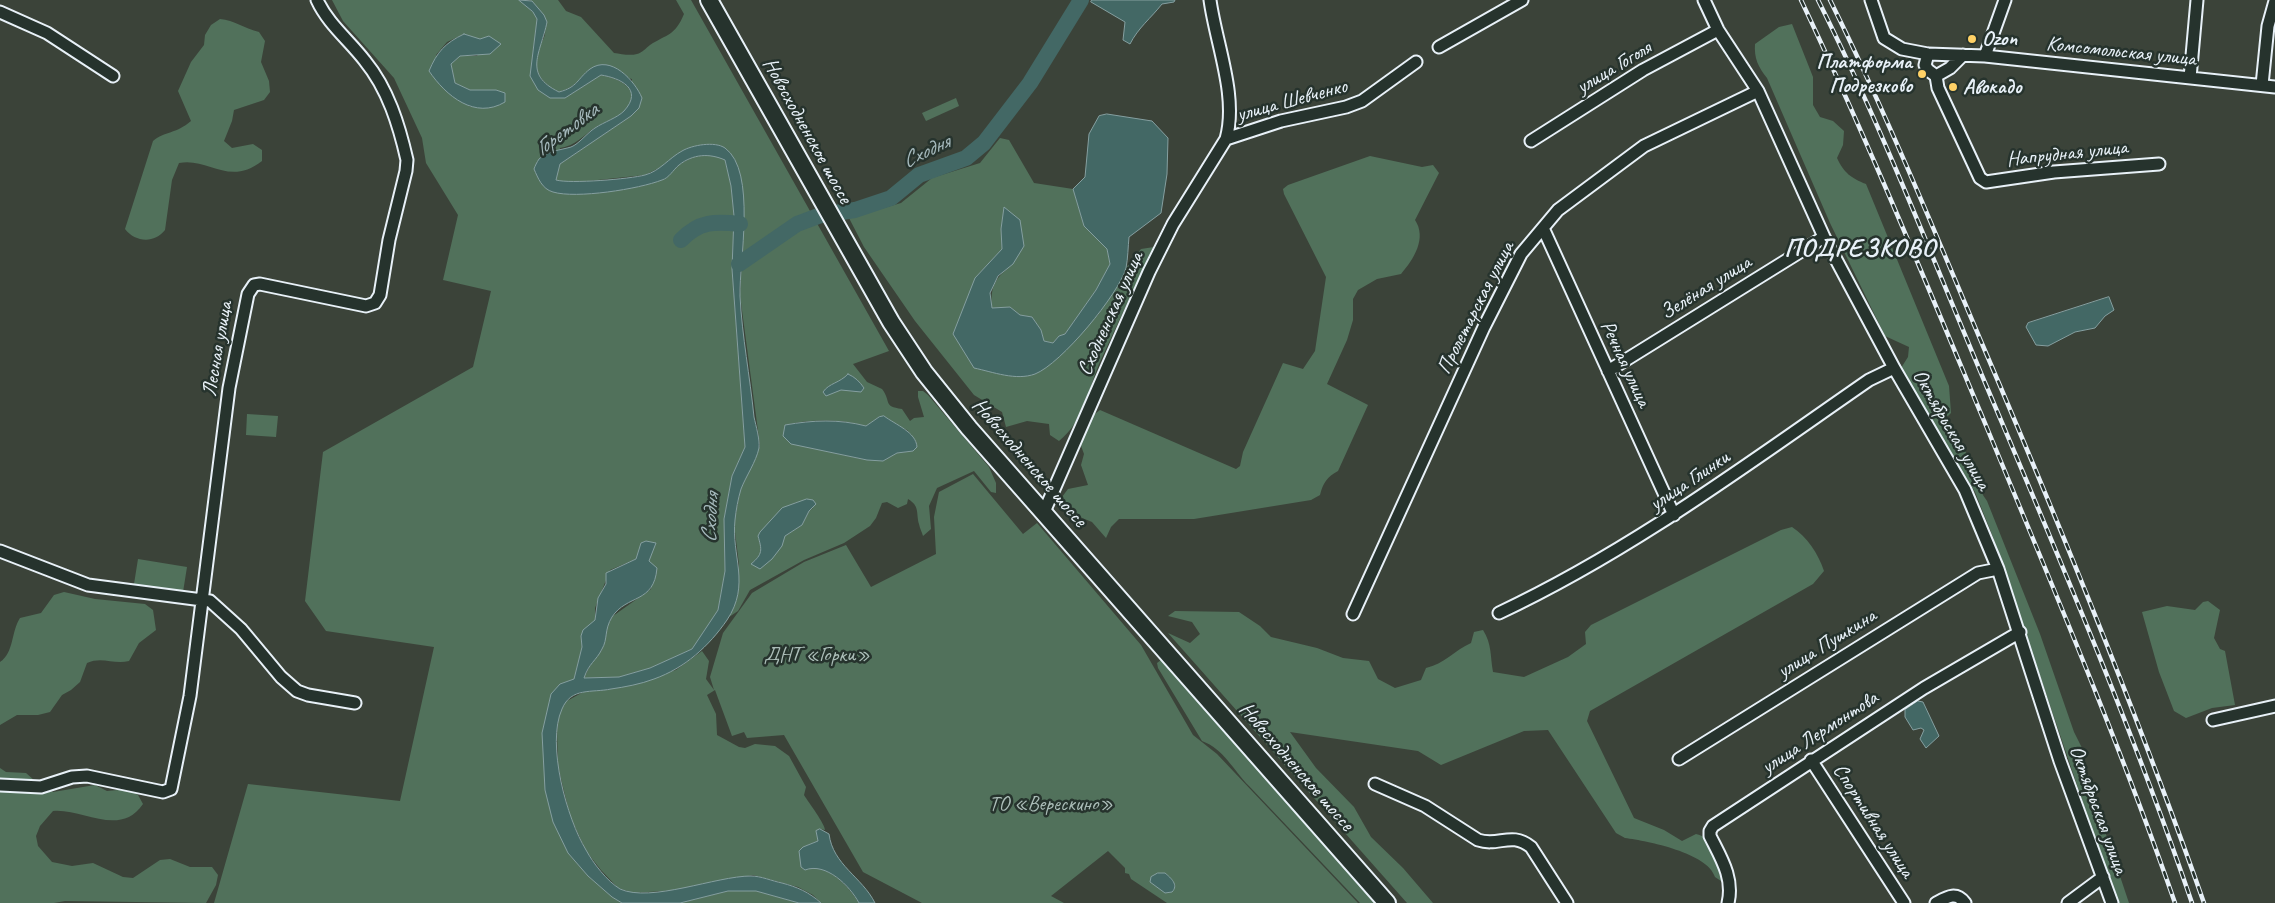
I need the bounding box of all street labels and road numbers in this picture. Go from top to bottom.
street label: Комсомольская улица [2045,32,2197,72]
street label: улица Гоголя [1572,36,1656,100]
street label: Новосходненское шоссе [757,54,857,208]
street label: улица Шевченко [1234,74,1350,128]
street label: Напрудная улица [2005,135,2129,173]
street label: Пролетарская улица [1432,238,1520,378]
street label: Сходненская улица [1073,248,1149,380]
street label: Зелёная улица [1656,250,1756,326]
street label: Лесная улица [197,300,239,398]
street label: Речная улица [1594,317,1656,411]
street label: Октябрьская улица [1906,365,1996,495]
street label: Новосходненское шоссе [966,393,1092,533]
street label: улица Глинки [1645,445,1735,517]
street label: улица Пушкина [1773,604,1881,684]
street label: улица Лермонтова [1757,686,1883,780]
street label: Новосходненское шоссе [1233,697,1359,837]
street label: Октябрьская улица [2063,742,2133,878]
street label: Спортивная улица [1827,759,1919,883]

